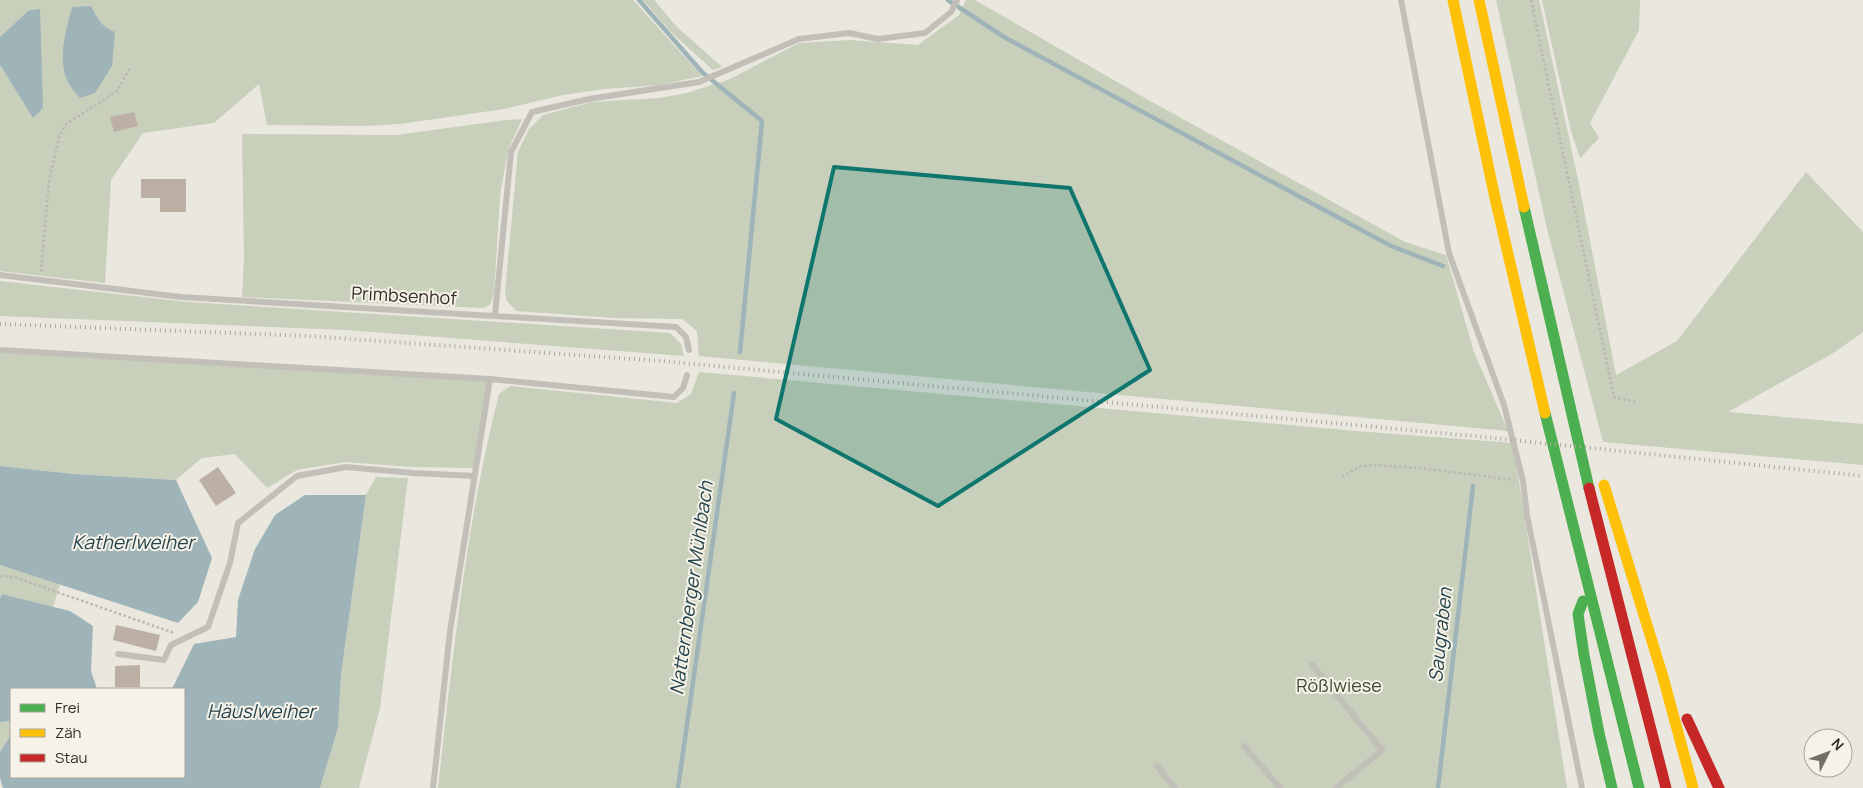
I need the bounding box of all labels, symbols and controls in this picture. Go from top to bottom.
street label: Primbsenhof [351,280,458,310]
water label: Natternberger Mühlbach [663,479,719,696]
water label: Katherlweiher [72,529,196,555]
water label: Saugraben [1422,586,1458,684]
park label: Rößlwiese [1296,673,1382,697]
legend [10,688,185,778]
text: Frei [55,697,80,718]
water label: Häuslweiher [207,698,317,724]
text: Zäh [55,722,82,743]
north arrow [1803,728,1853,778]
text: N [1828,734,1848,754]
text: Stau [55,747,88,768]

